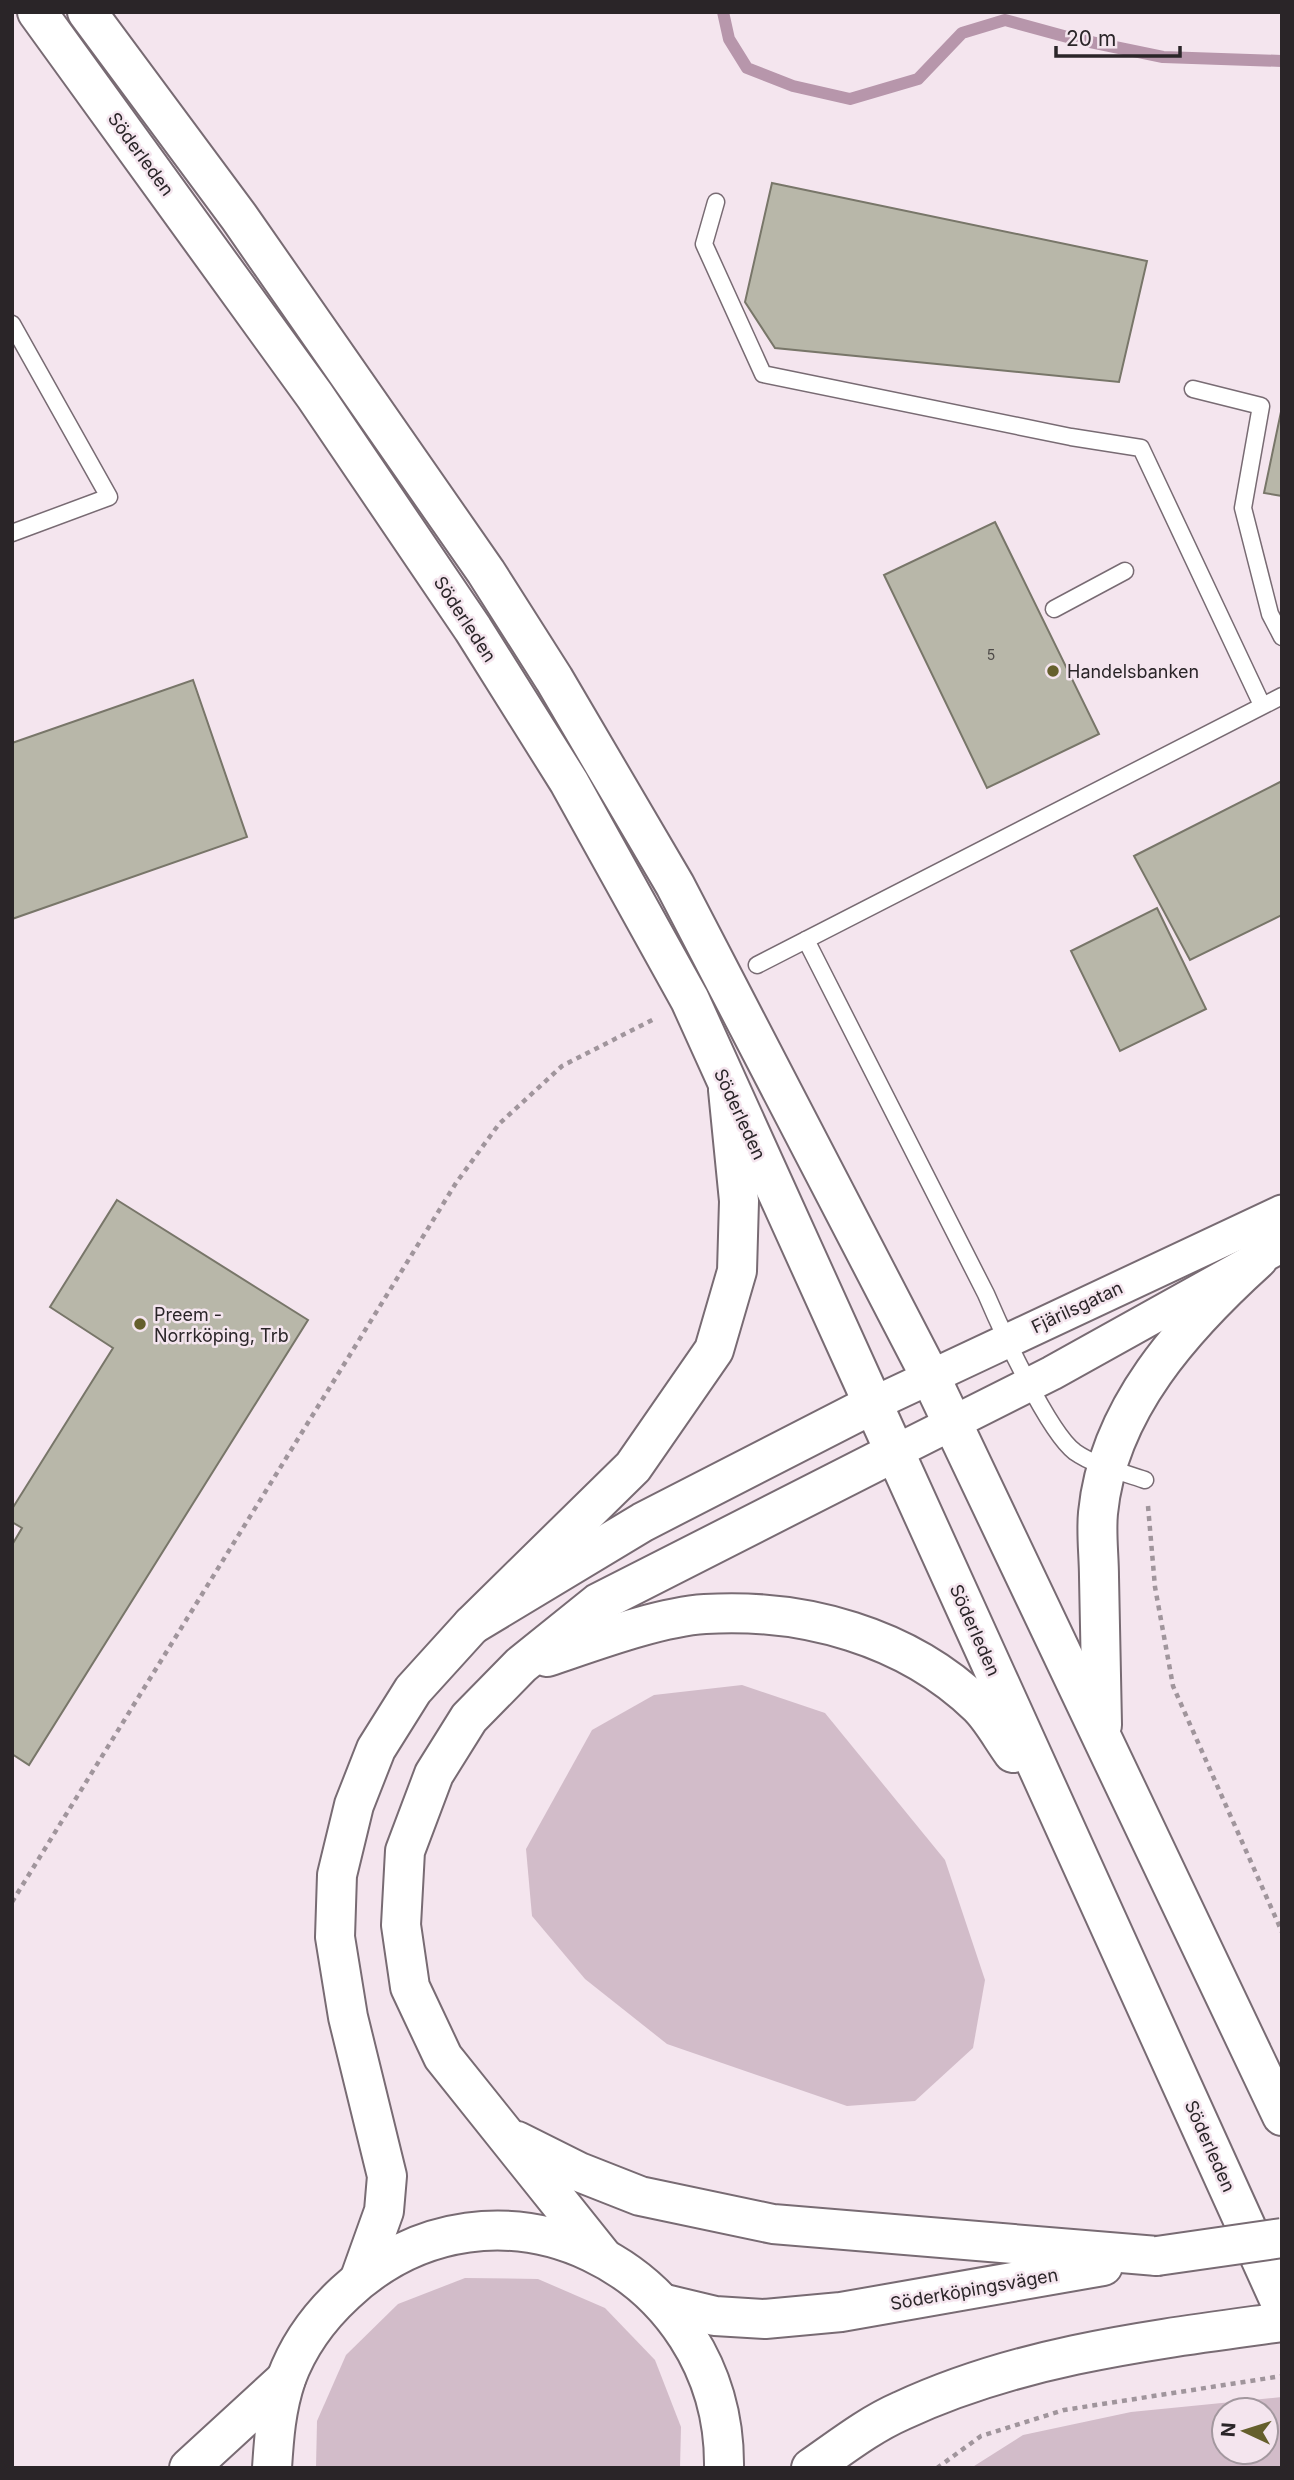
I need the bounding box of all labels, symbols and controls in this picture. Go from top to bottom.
scale bar [1056,14,1180,58]
text: 20 m [1066,26,1116,51]
street label: Söderleden [104,108,178,200]
street label: Söderleden [430,572,500,666]
house number: 5 [987,646,995,663]
place label: Handelsbanken [1067,661,1199,682]
marker: Handelsbanken [1045,663,1061,679]
street label: Söderleden [710,1065,770,1163]
street label: Fjärilsgatan [1028,1277,1126,1337]
place label: Preem - Norrköping, Trb [154,1304,289,1346]
marker: Preem - Norrköping, Trb [132,1316,148,1332]
street label: Söderleden [945,1581,1005,1679]
street label: Söderleden [1180,2097,1240,2195]
street label: Söderköpingsvägen [888,2264,1060,2314]
north arrow [1210,2396,1280,2466]
text: N [1217,2422,1241,2438]

